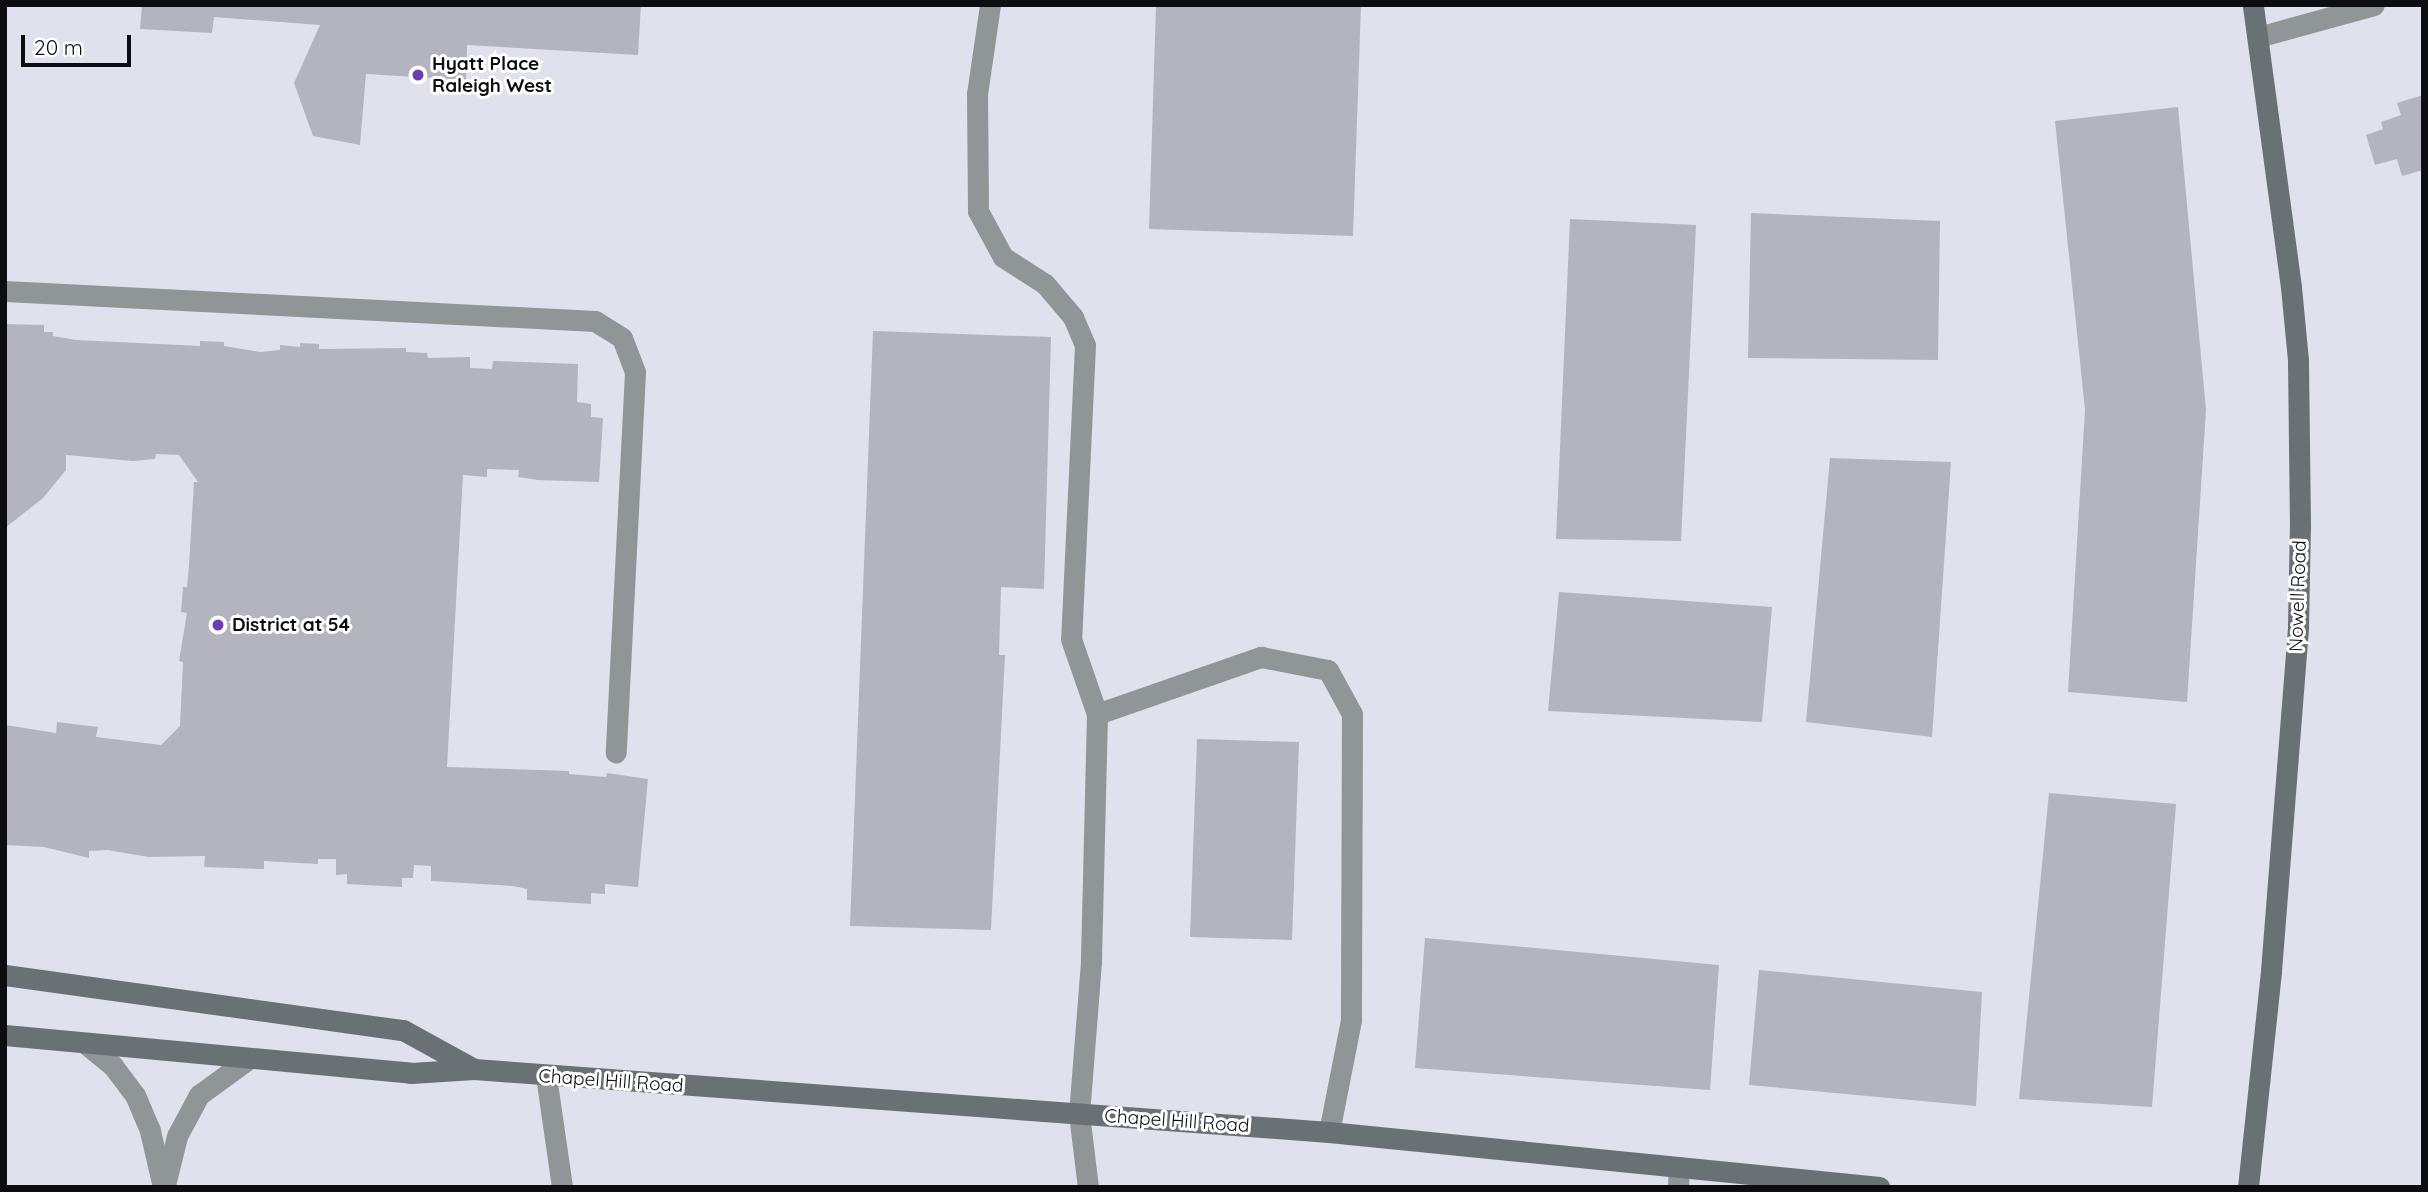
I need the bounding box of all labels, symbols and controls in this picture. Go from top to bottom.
scale bar [24,21,135,65]
text: 20 m [34,34,83,60]
place label: Hyatt Place Raleigh West [432,53,552,97]
marker: Hyatt Place Raleigh West [410,67,426,83]
street label: Nowell Road [2285,540,2311,652]
place label: District at 54 [232,614,350,636]
marker: District at 54 [210,617,226,633]
street label: Chapel Hill Road [538,1065,684,1097]
street label: Chapel Hill Road [1104,1105,1250,1137]

